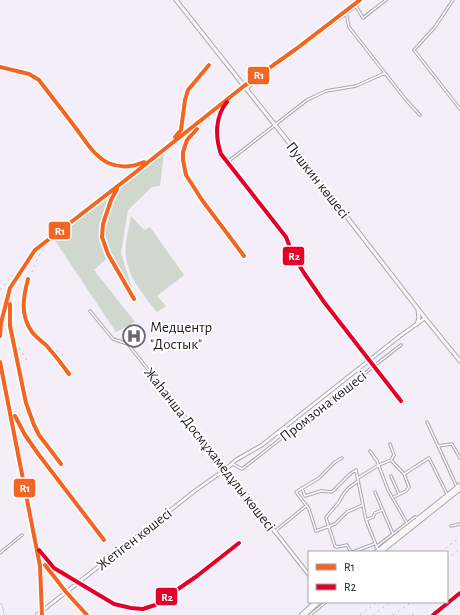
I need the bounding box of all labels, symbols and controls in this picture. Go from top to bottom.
line badge: R1 [247,66,270,85]
text: R1 [254,70,264,81]
street label: Пушкин көшесі [283,139,352,221]
line badge: R1 [48,221,71,240]
text: R1 [55,226,65,237]
line badge: R2 [282,246,305,266]
text: R2 [288,251,300,262]
place label: Медцентр "Достык" [150,320,213,352]
hospital icon: Медцентр "Достык" [121,323,147,349]
street label: Жаһанша Досмұхамедұлы көшесі [141,365,278,534]
street label: Промзона көшесі [277,368,369,445]
line badge: R1 [13,478,36,498]
text: R1 [20,483,30,494]
street label: Жетіген көшесі [94,505,175,573]
legend [308,551,448,603]
text: R1 [344,561,355,573]
text: R2 [344,581,357,593]
line badge: R2 [155,587,178,606]
text: R2 [161,592,173,603]

